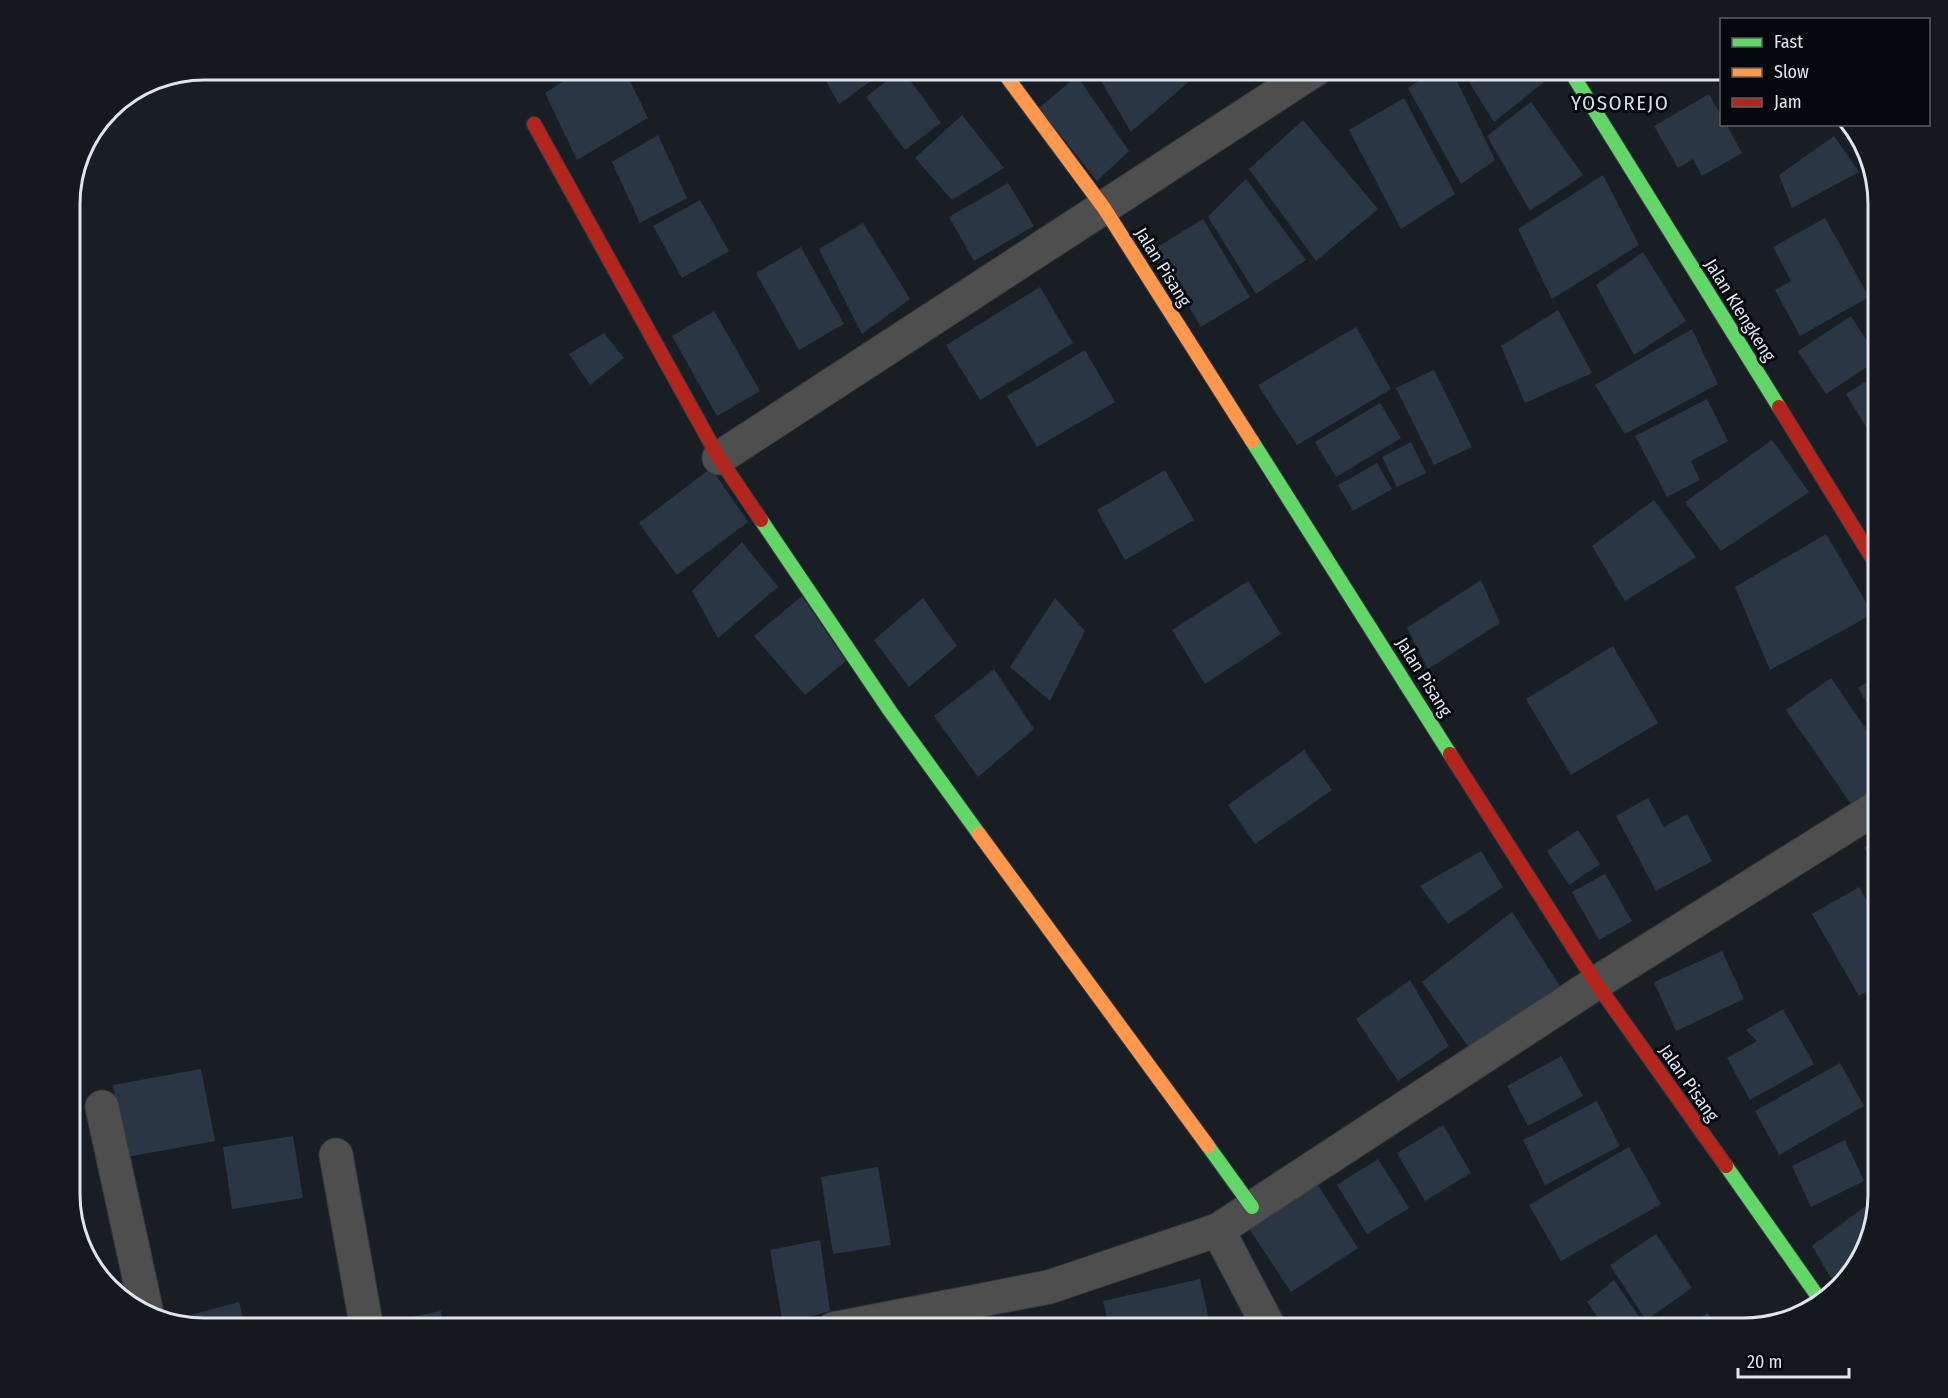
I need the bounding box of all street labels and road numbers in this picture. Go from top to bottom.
street label: Jalan Pisang [1130,223,1196,311]
street label: Jalan Klengkeng [1700,255,1781,366]
street label: Jalan Pisang [1391,633,1457,721]
street label: Jalan Pisang [1654,1040,1724,1126]

